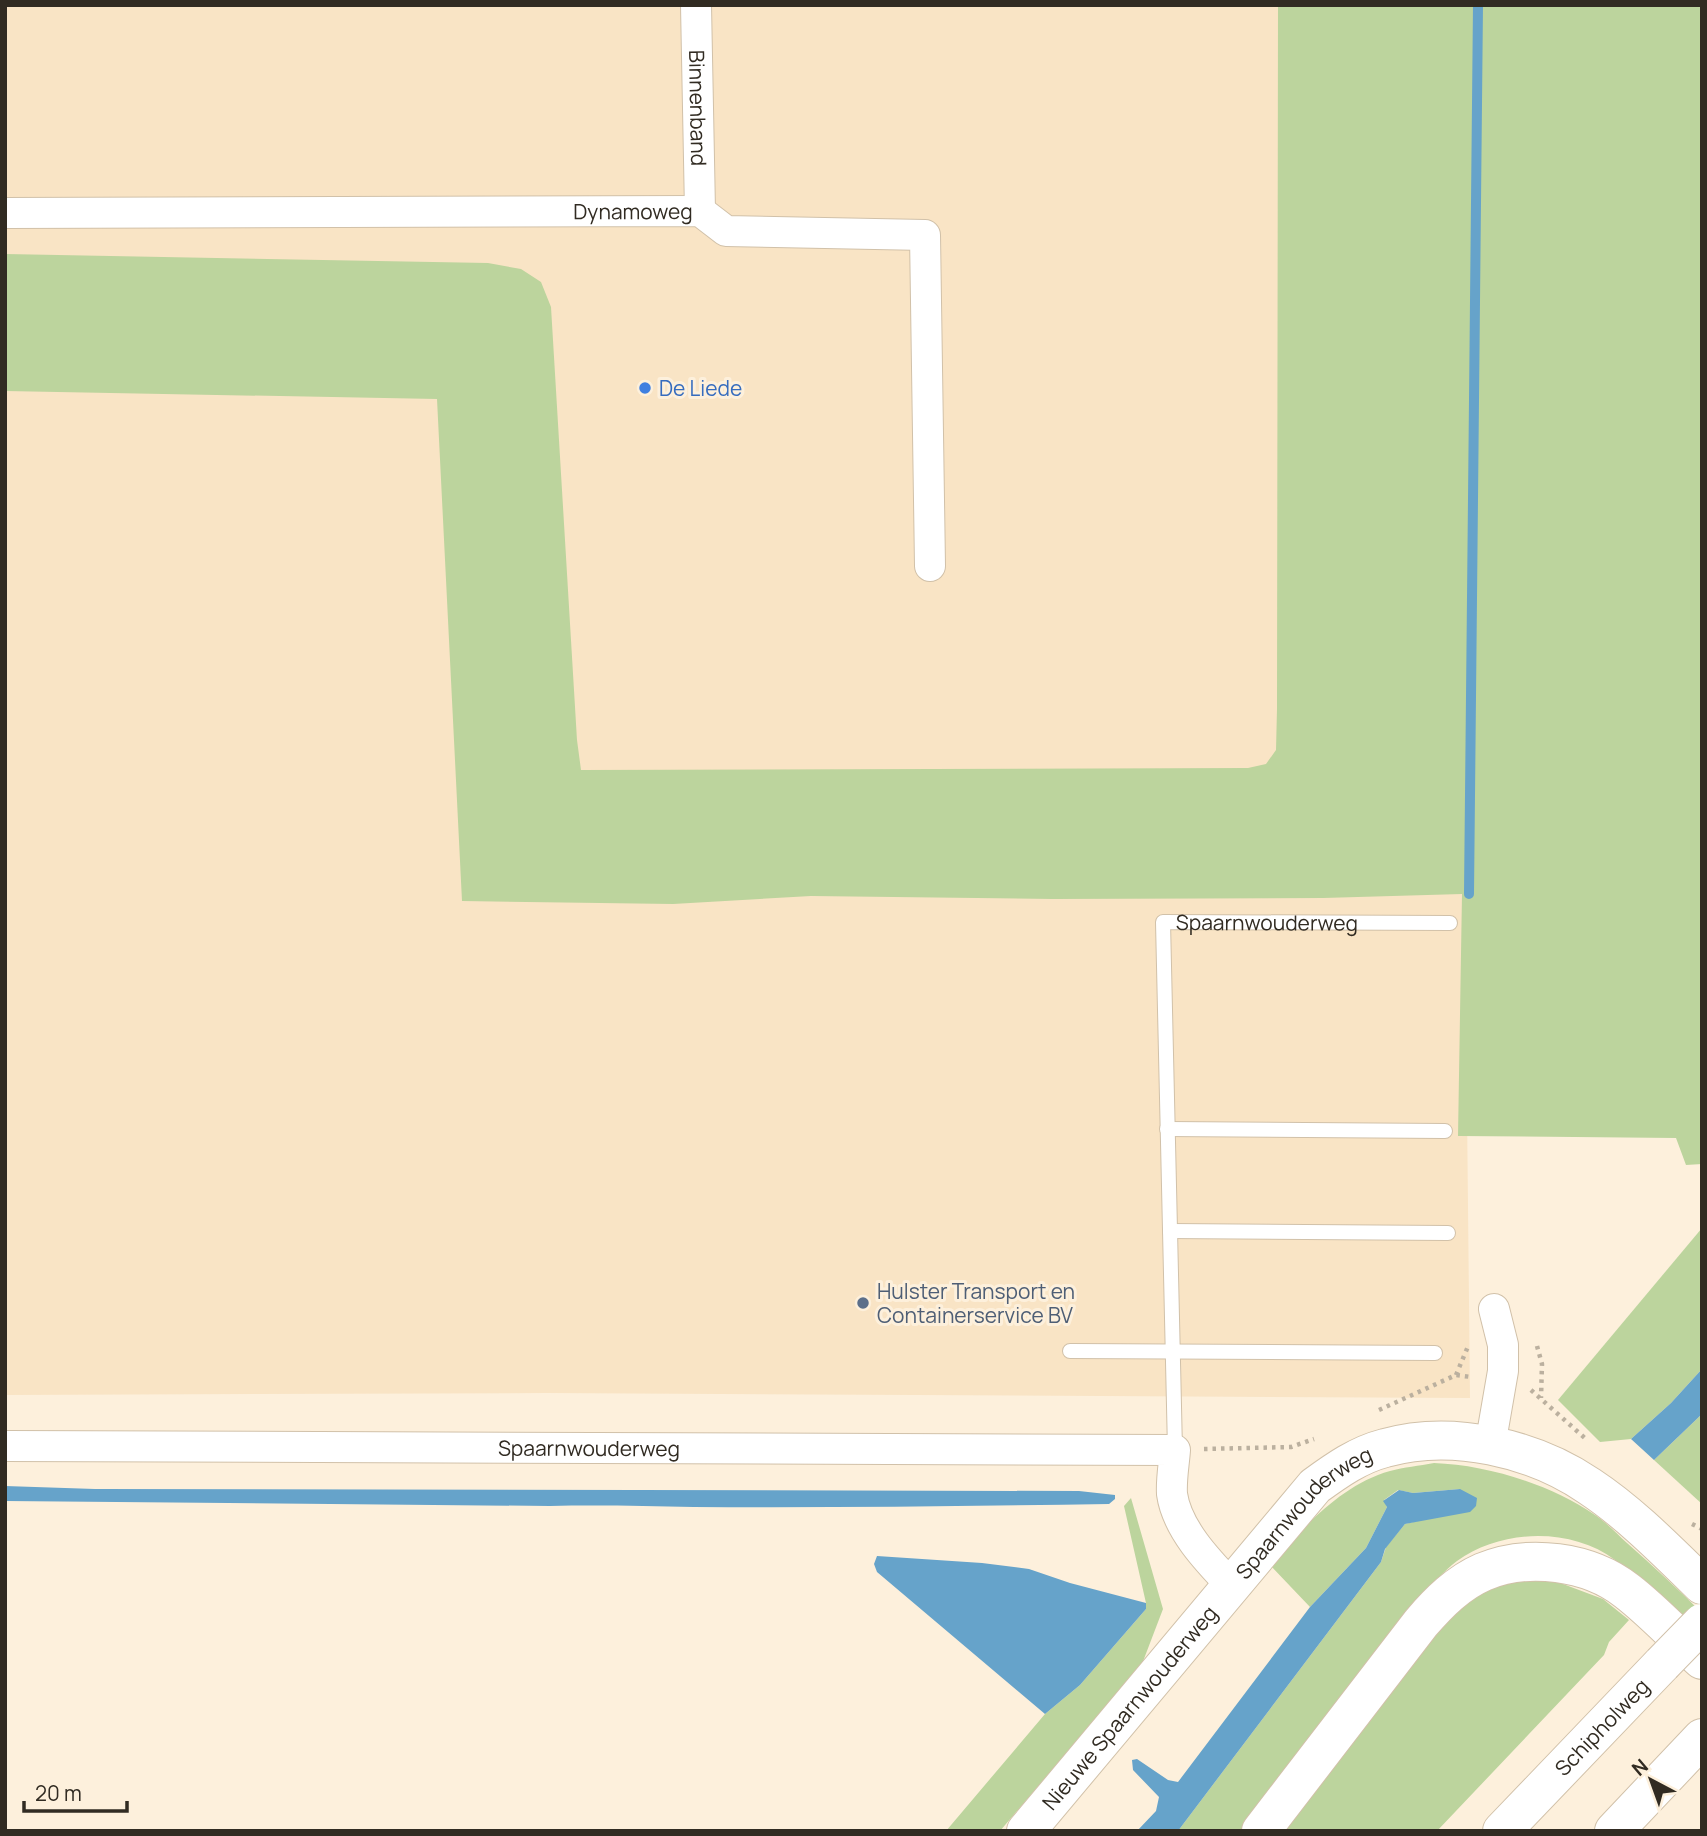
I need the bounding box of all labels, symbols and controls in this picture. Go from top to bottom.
street label: Binnenband [683,50,713,166]
street label: Dynamoweg [573,197,693,225]
place label: De Liede [659,374,742,402]
marker: De Liede [637,380,653,396]
street label: Spaarnwouderweg [1176,908,1358,937]
place label: Hulster Transport en Containerservice BV [877,1277,1075,1329]
marker: Hulster Transport en Containerservice BV [855,1295,871,1311]
street label: Spaarnwouderweg [498,1434,680,1462]
street label: Spaarnwouderweg [1229,1440,1376,1585]
street label: Nieuwe Spaarnwouderweg [1036,1600,1223,1816]
street label: Schipholweg [1548,1672,1655,1782]
north arrow [1616,1745,1686,1815]
text: N [1626,1753,1654,1781]
scale bar [24,1770,128,1814]
text: 20 m [35,1779,82,1807]

